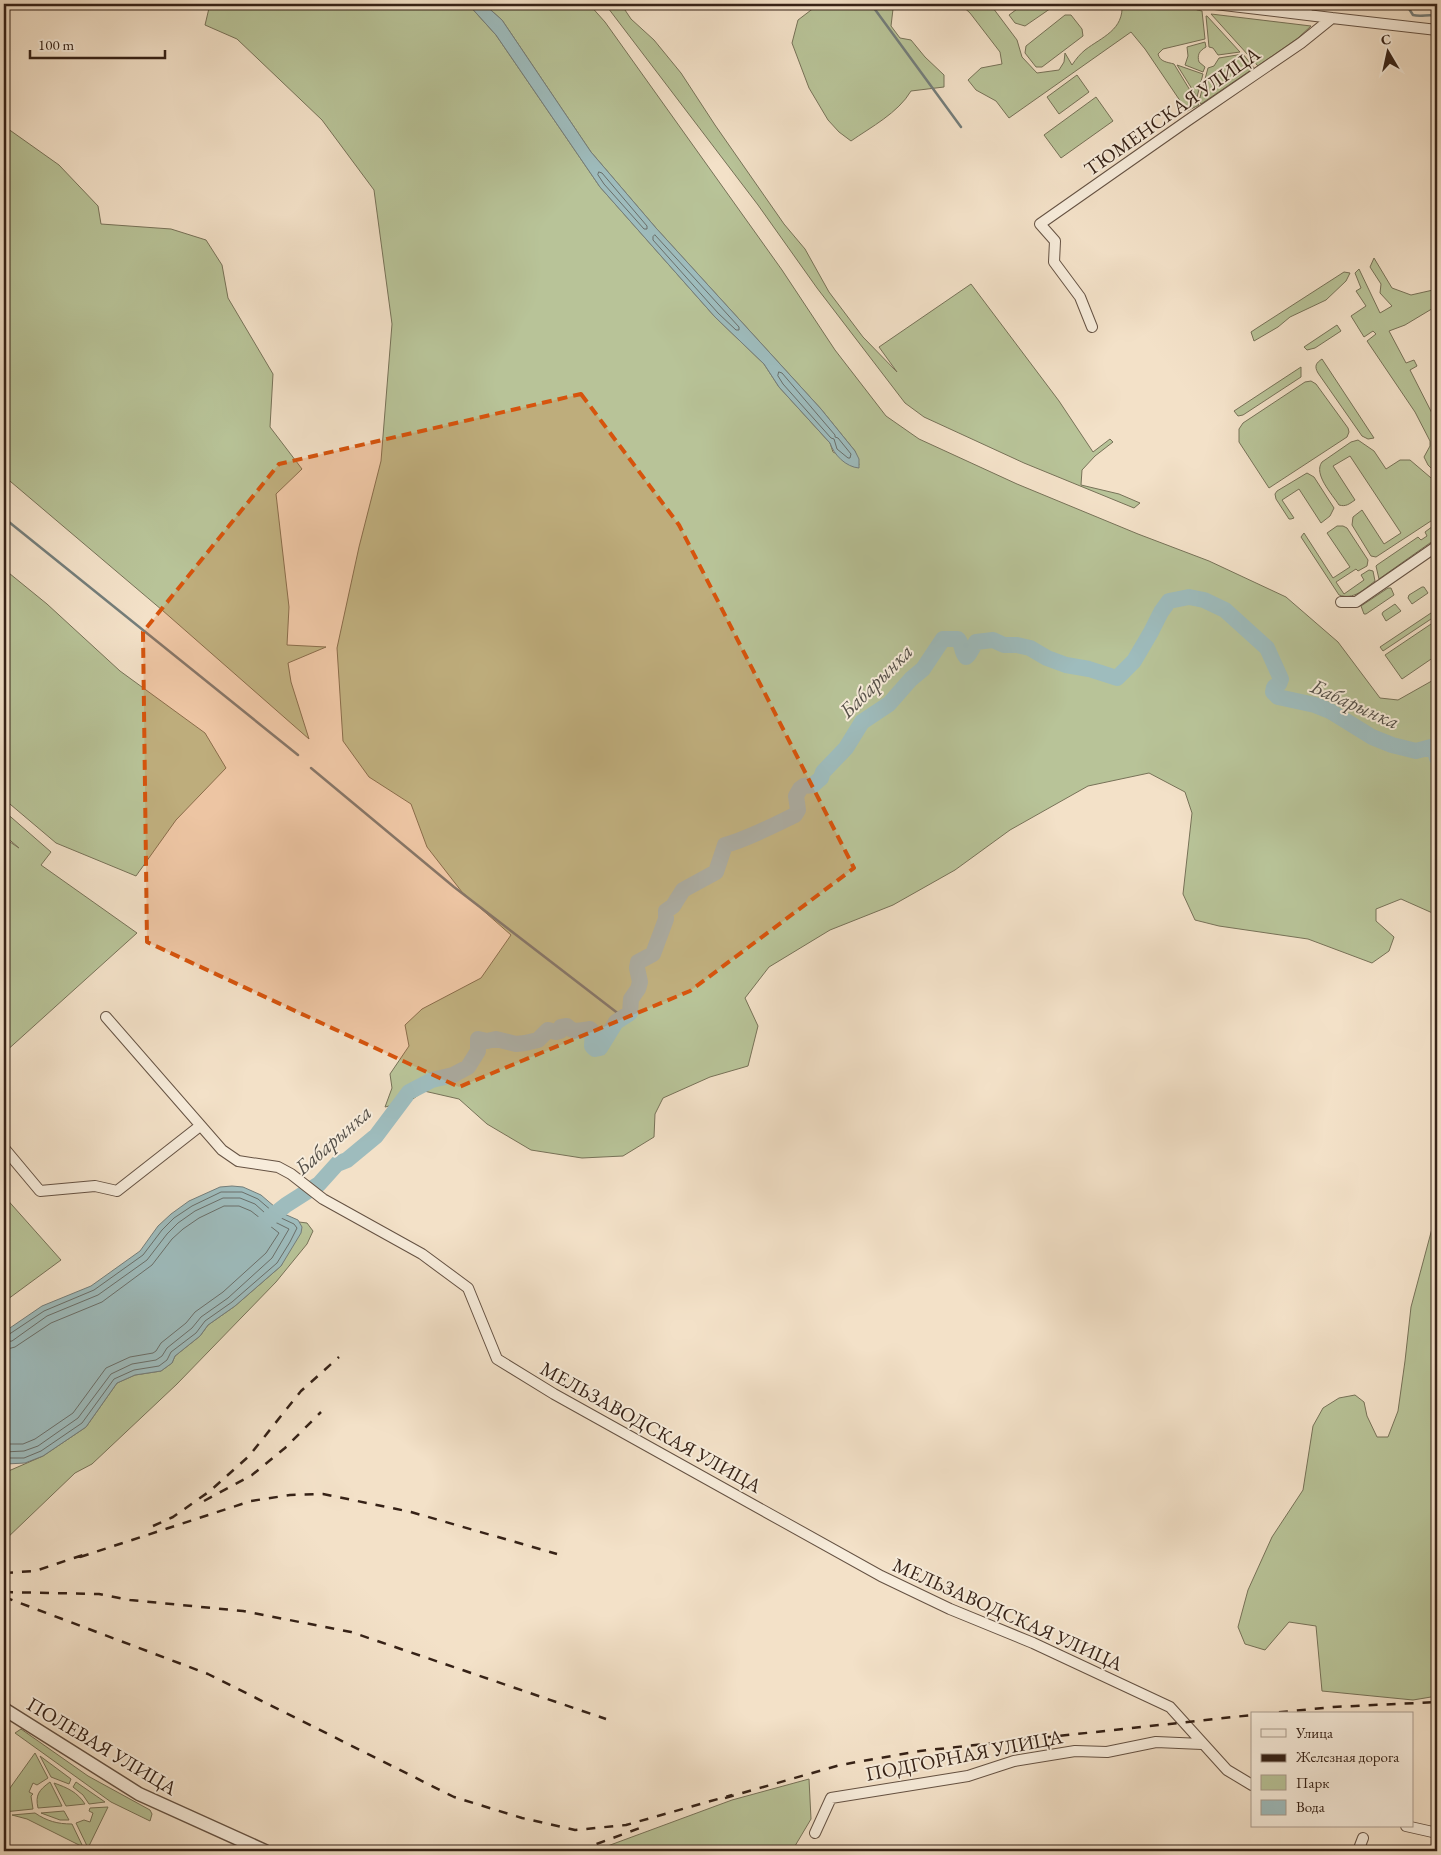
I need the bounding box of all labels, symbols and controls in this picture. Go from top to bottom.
scale bar [30,28,165,60]
north arrow [1364,28,1414,78]
text: С [1380,29,1392,49]
text: 100 m [38,35,75,54]
street label: ТЮМЕНСКАЯ УЛИЦА [1079,40,1265,182]
water label: Бабарынка [832,638,918,724]
water label: Бабарынка [1306,672,1404,735]
water label: Бабарынка [288,1099,377,1181]
street label: МЕЛЬЗАВОДСКАЯ УЛИЦА [536,1355,766,1499]
street label: МЕЛЬЗАВОДСКАЯ УЛИЦА [889,1551,1127,1677]
street label: ПОЛЕВАЯ УЛИЦА [22,1691,182,1801]
legend [1251,1712,1414,1828]
street label: ПОДГОРНАЯ УЛИЦА [863,1723,1065,1787]
text: Улица [1295,1723,1333,1742]
text: Железная дорога [1295,1747,1399,1766]
text: Парк [1296,1773,1329,1792]
text: Вода [1296,1797,1325,1816]

